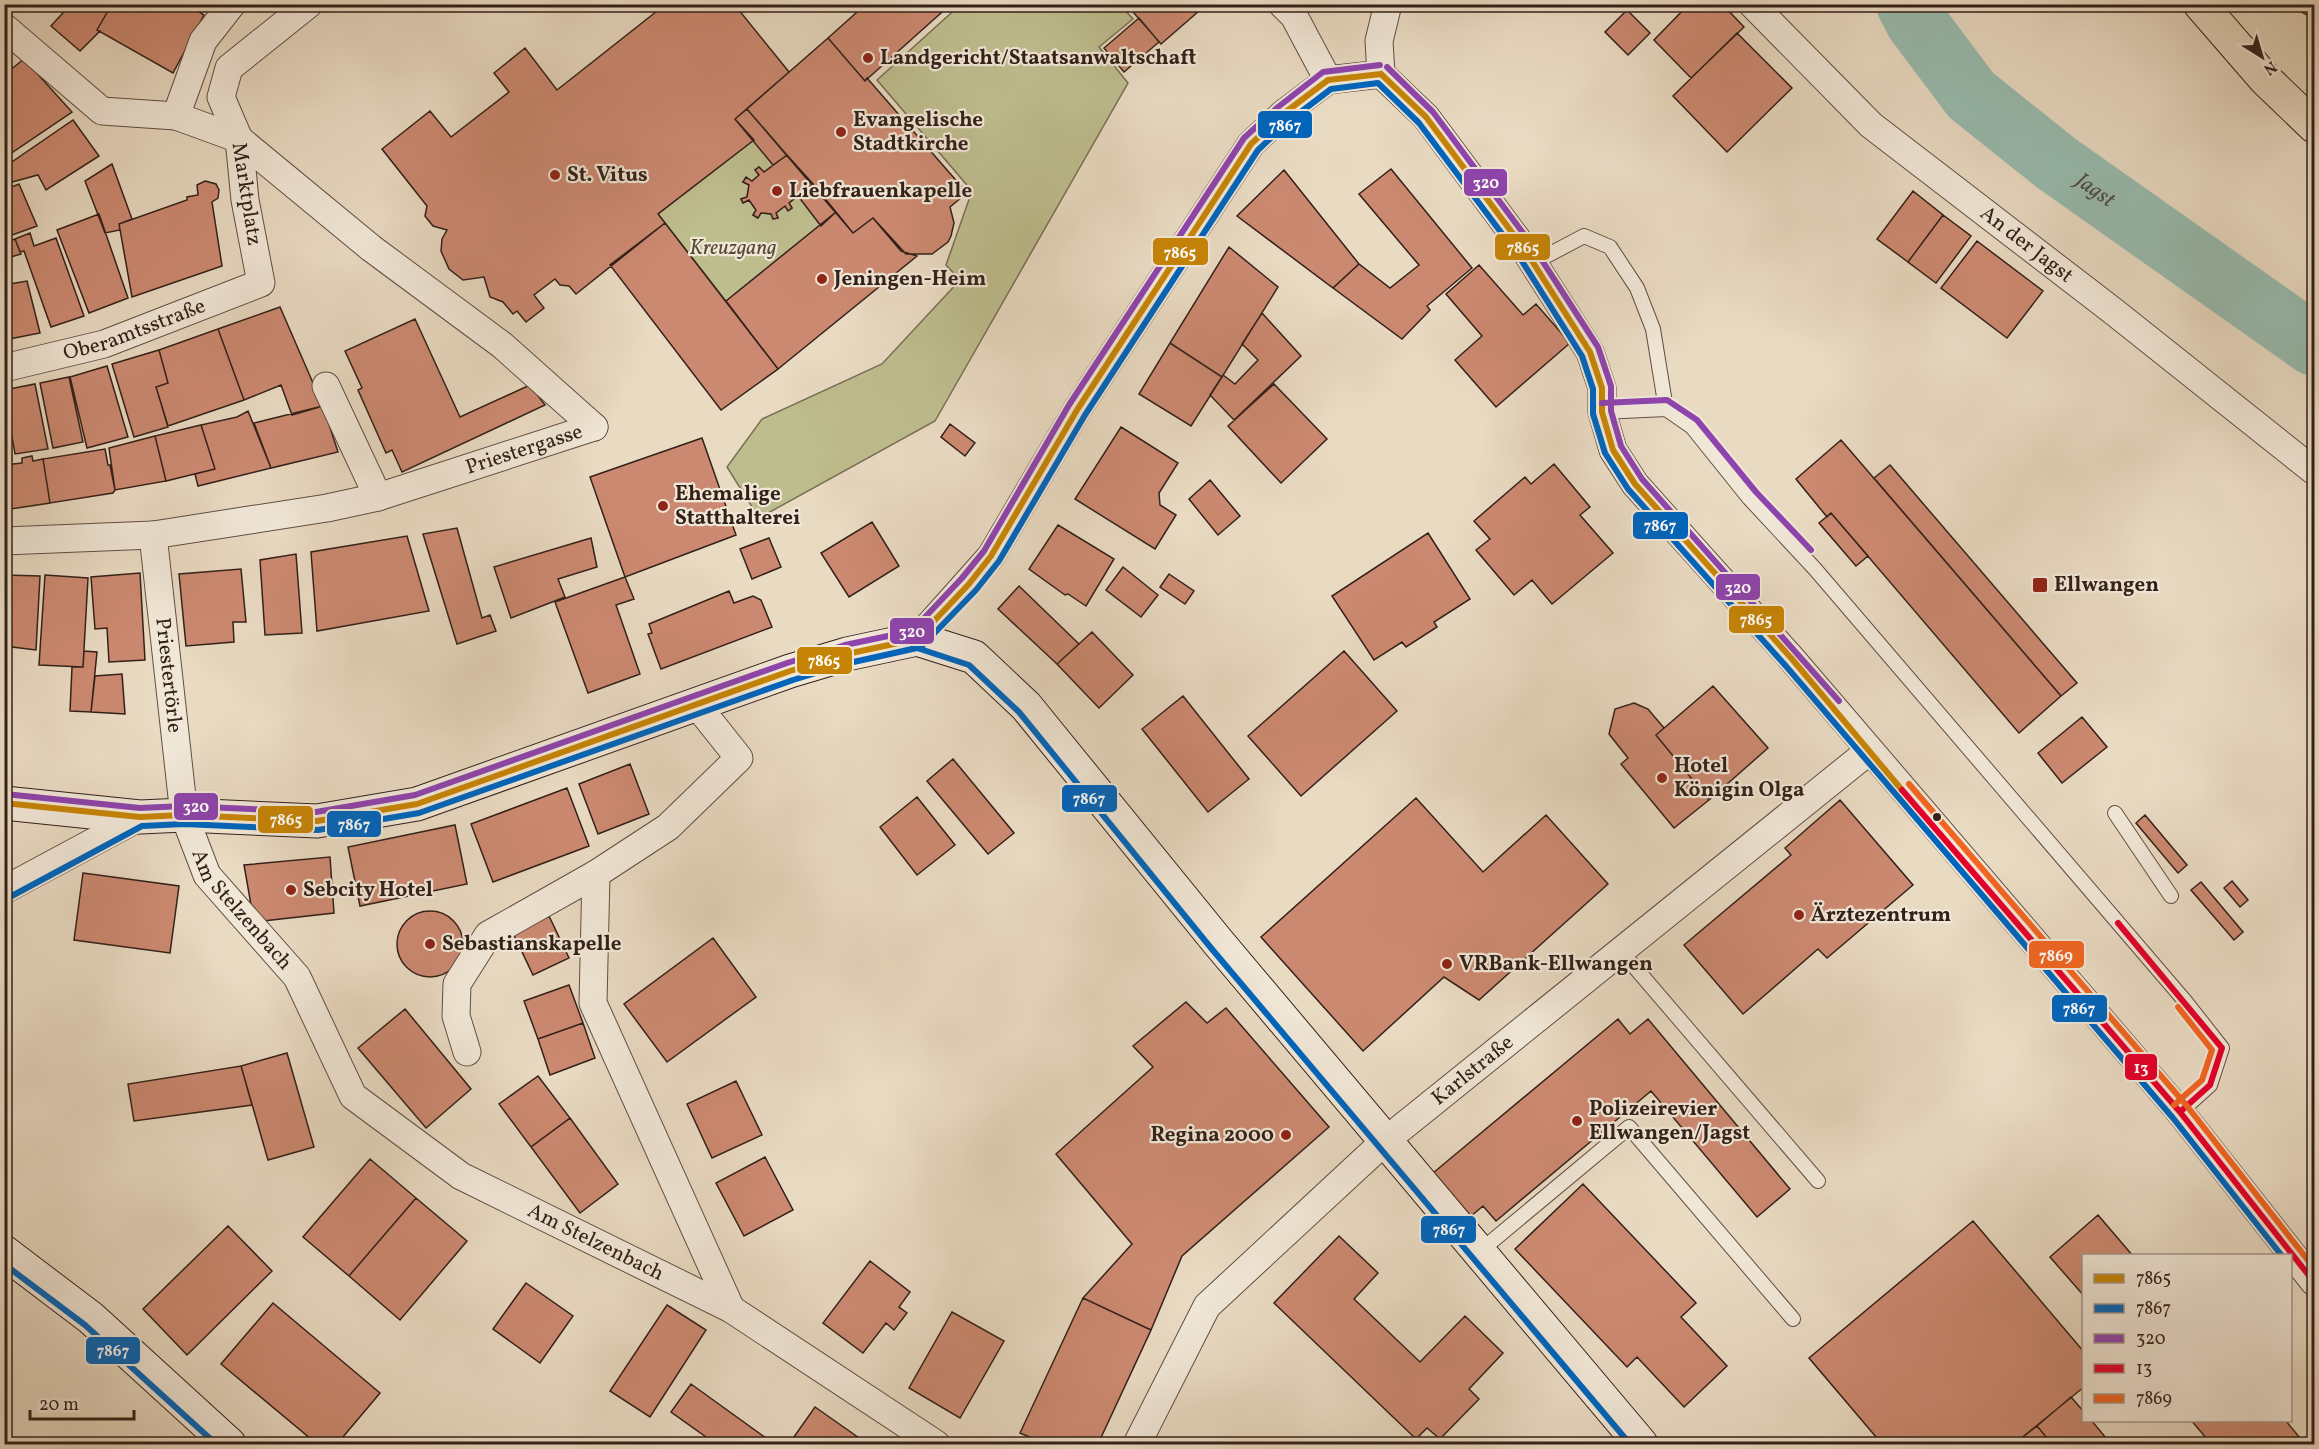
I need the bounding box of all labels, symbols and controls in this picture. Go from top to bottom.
north arrow [2232,27,2292,87]
place label: Landgericht/Staatsanwaltschaft [880,44,1196,73]
marker: Landgericht/Staatsanwaltschaft [861,51,875,65]
text: N [2258,55,2281,80]
place label: Evangelische Stadtkirche [853,106,983,159]
line badge: 7867 [1257,110,1313,139]
text: 7867 [1269,116,1302,138]
marker: Evangelische Stadtkirche [834,125,848,139]
street label: Marktplatz [224,140,268,248]
place label: St. Vitus [567,161,648,190]
water label: Jagst [2067,165,2122,216]
marker: St. Vitus [548,168,562,182]
line badge: 320 [1463,168,1508,197]
text: 320 [1473,173,1499,195]
place label: Liebfrauenkapelle [789,177,972,206]
marker: Liebfrauenkapelle [770,184,784,198]
street label: An der Jagst [1974,199,2079,290]
line badge: 7865 [1494,233,1551,261]
park label: Kreuzgang [690,234,776,263]
line badge: 7865 [1152,237,1209,266]
text: 7865 [1507,238,1540,260]
text: 7865 [1164,243,1197,265]
place label: Jeningen-Heim [833,265,986,294]
marker: Jeningen-Heim [815,272,829,286]
street label: Oberamtsstraße [60,291,210,368]
street label: Priestergasse [462,417,586,482]
place label: Ehemalige Statthalterei [675,480,800,533]
marker: Ehemalige Statthalterei [656,499,670,513]
line badge: 7867 [1632,511,1689,540]
text: 7867 [1644,516,1677,538]
place label: Ellwangen [2054,571,2159,600]
line badge: 320 [1715,573,1761,601]
marker: Ellwangen [2031,576,2049,594]
text: 320 [1725,578,1751,600]
line badge: 7865 [1728,605,1785,634]
text: 7865 [1740,610,1773,632]
street label: Priestertörle [148,616,189,734]
line badge: 320 [889,617,935,645]
text: 320 [899,622,925,644]
line badge: 7865 [796,646,853,675]
text: 7865 [808,651,841,673]
place label: Hotel Königin Olga [1674,752,1804,805]
marker: Hotel Königin Olga [1655,771,1669,785]
line badge: 7867 [1061,784,1118,813]
text: 7867 [1073,789,1106,811]
line badge: 320 [173,792,219,821]
text: 320 [183,797,209,819]
line badge: 7865 [257,805,314,834]
text: 7865 [270,810,303,832]
line badge: 7867 [326,810,382,838]
unlabelled marker [1931,811,1943,823]
text: 7867 [338,815,371,837]
street label: Am Stelzenbach [184,845,299,976]
place label: Sebcity Hotel [303,876,433,905]
marker: Sebcity Hotel [284,883,298,897]
place label: Ärztezentrum [1811,901,1951,930]
marker: Ärztezentrum [1792,908,1806,922]
place label: Sebastianskapelle [442,930,622,959]
marker: Sebastianskapelle [423,937,437,951]
line badge: 7869 [2028,940,2085,969]
text: 7869 [2039,946,2073,968]
place label: VRBank-Ellwangen [1459,950,1653,979]
marker: VRBank-Ellwangen [1440,957,1454,971]
line badge: 7867 [2051,994,2108,1023]
text: 7867 [2063,999,2096,1021]
street label: Karlstraße [1425,1028,1520,1112]
line badge: 13 [2124,1053,2158,1081]
text: 13 [2134,1058,2148,1080]
place label: Polizeirevier Ellwangen/Jagst [1589,1095,1750,1148]
marker: Polizeirevier Ellwangen/Jagst [1570,1114,1584,1128]
place label: Regina 2000 [1150,1121,1274,1150]
marker: Regina 2000 [1279,1128,1293,1142]
street label: Am Stelzenbach [522,1196,669,1288]
line badge: 7867 [1420,1215,1477,1244]
text: 7867 [1433,1220,1466,1242]
legend [2082,1254,2292,1422]
text: 7865 [2136,1267,2171,1292]
text: 7867 [2136,1297,2171,1322]
text: 320 [2136,1327,2166,1352]
line badge: 7867 [85,1336,141,1365]
text: 7867 [97,1341,130,1363]
text: 13 [2136,1357,2152,1382]
scale bar [30,1383,134,1421]
text: 7869 [2136,1387,2172,1412]
text: 20 m [39,1393,79,1418]

